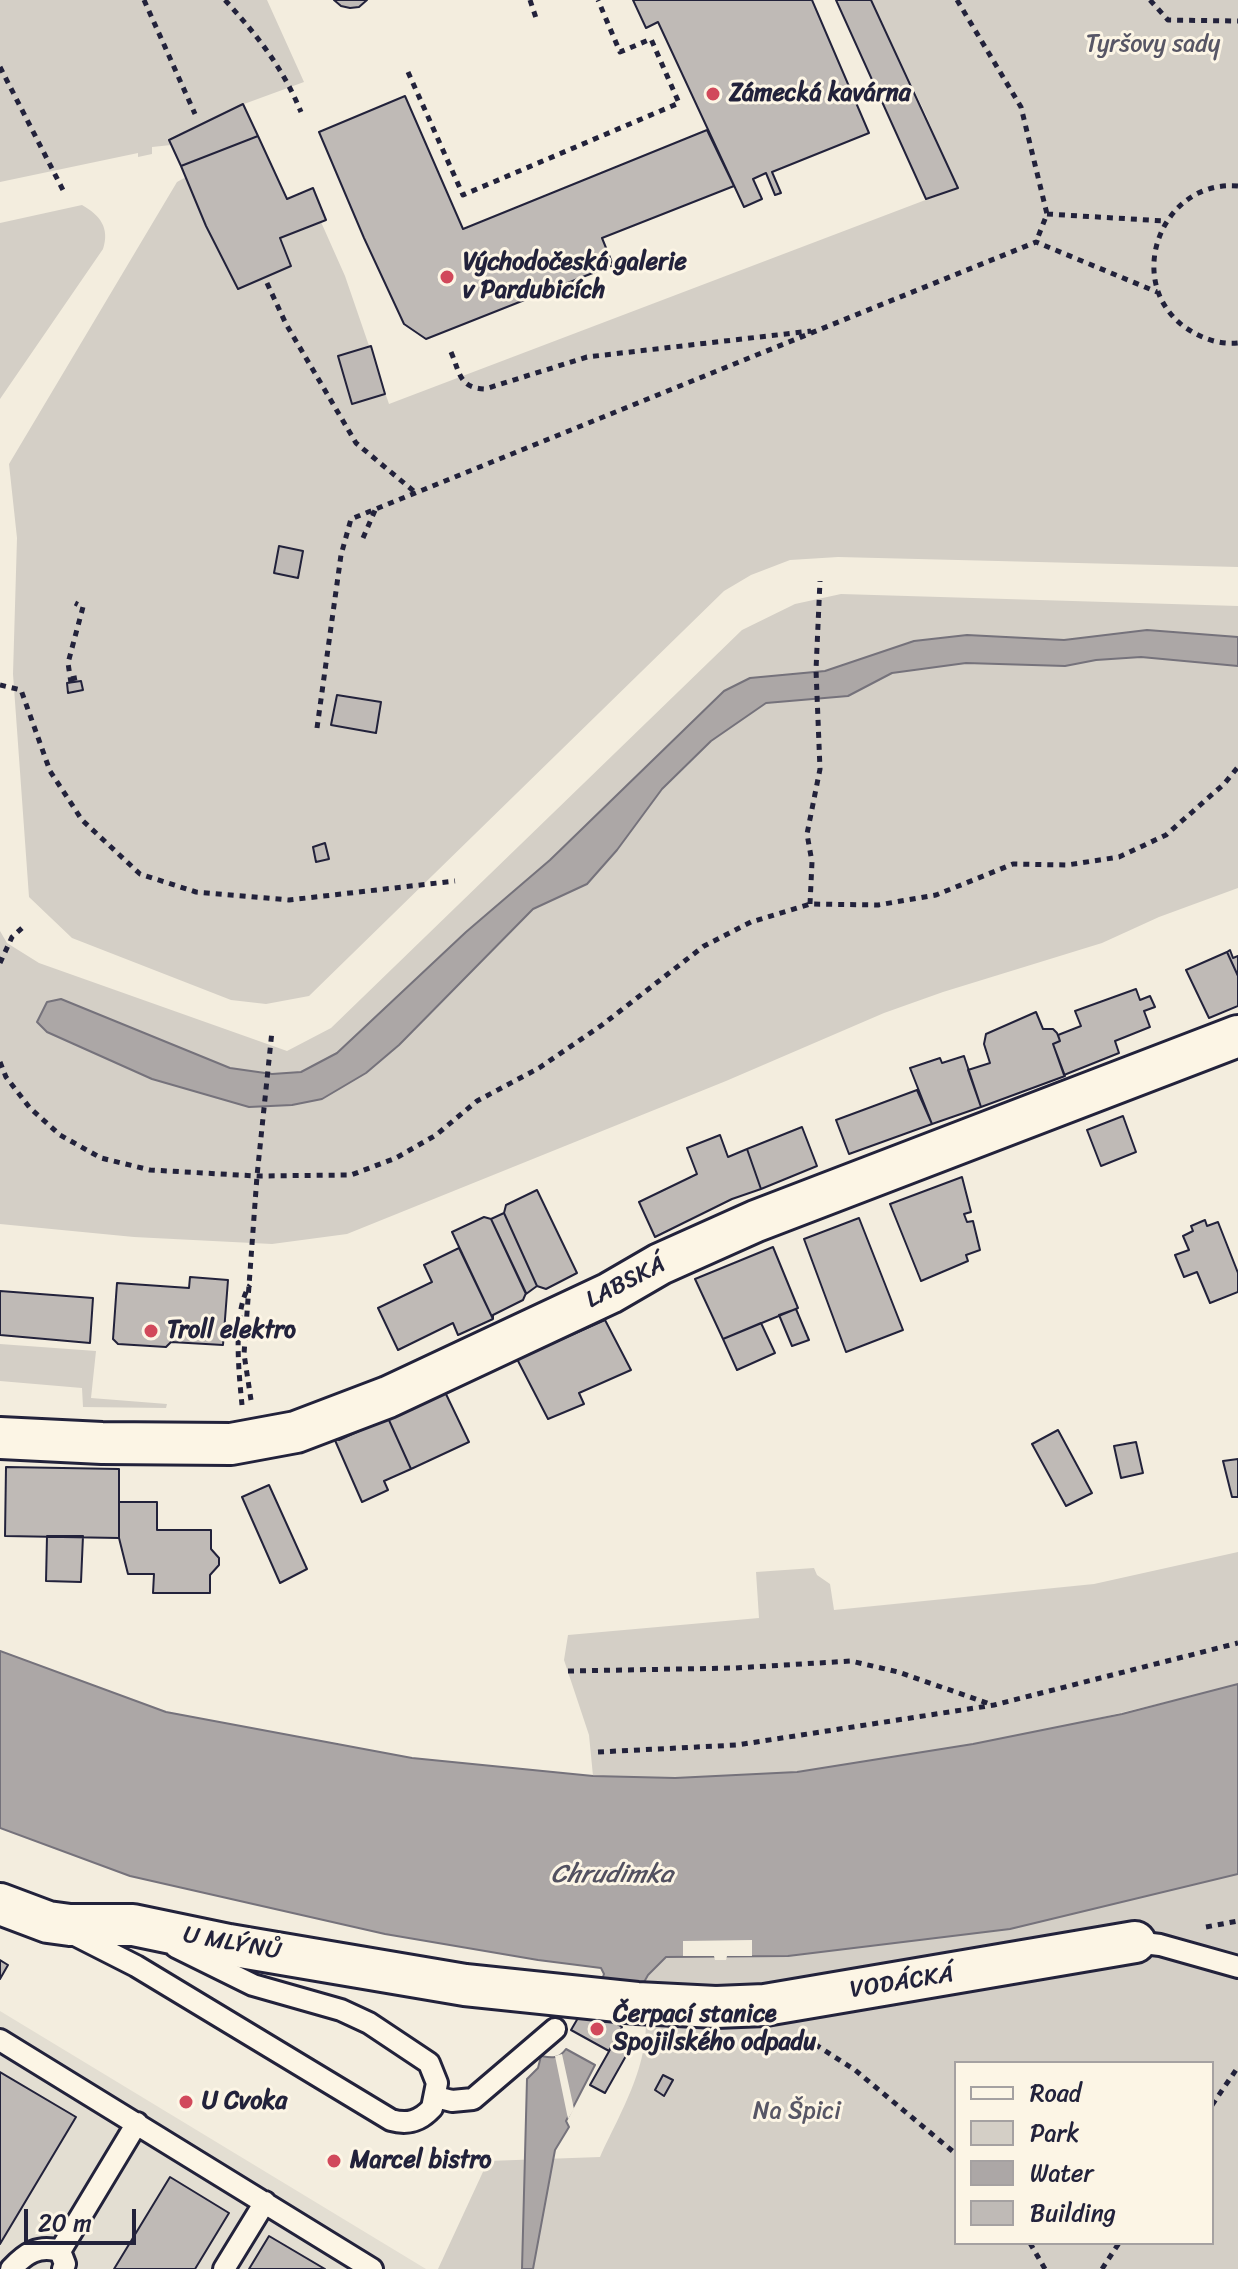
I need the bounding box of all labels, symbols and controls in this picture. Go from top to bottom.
park label: Tyršovy sady [1086,31,1220,59]
place label: Zámecká kavárna [729,80,911,108]
marker: Zámecká kavárna [704,85,722,103]
place label: Východočeská galerie v Pardubicích [463,249,687,305]
marker: Východočeská galerie v Pardubicích [438,268,456,286]
street label: LABSKÁ [581,1251,671,1315]
place label: Troll elektro [167,1317,296,1345]
marker: Troll elektro [142,1322,160,1340]
water label: Chrudimka [551,1859,673,1891]
street label: U MLÝNŮ [181,1921,283,1967]
street label: VODÁCKÁ [848,1961,956,2005]
place label: Čerpací stanice Spojilského odpadu [613,2001,816,2057]
marker: Čerpací stanice Spojilského odpadu [588,2020,606,2038]
legend [954,2061,1214,2245]
text: Road [1030,2072,1081,2114]
place label: U Cvoka [202,2088,287,2116]
marker: U Cvoka [177,2093,195,2111]
park label: Na Špici [753,2098,841,2126]
text: Park [1030,2112,1079,2154]
place label: Marcel bistro [350,2147,491,2175]
marker: Marcel bistro [325,2152,343,2170]
text: Water [1030,2152,1093,2194]
text: Building [1030,2192,1116,2234]
scale bar [28,2193,140,2243]
text: 20 m [38,2202,92,2244]

